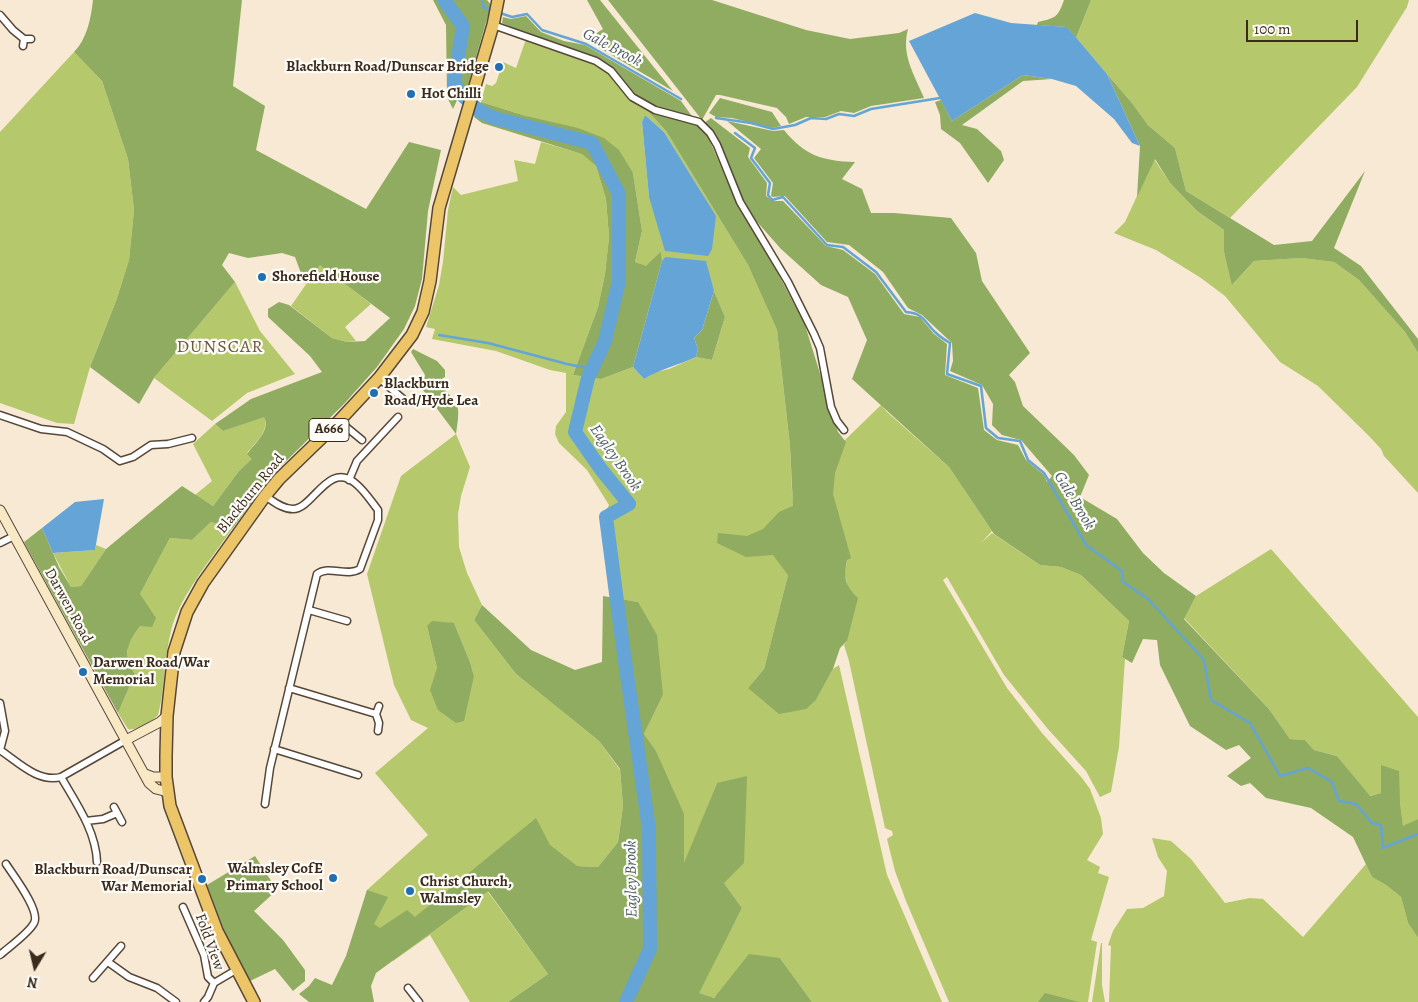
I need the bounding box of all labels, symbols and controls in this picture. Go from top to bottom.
scale bar [1248,10,1360,42]
text: 100 m [1254,19,1291,39]
water label: Gale Brook [579,24,645,72]
place label: Blackburn Road/Dunscar Bridge [286,58,489,76]
marker: Blackburn Road/Dunscar Bridge [493,61,505,73]
place label: Hot Chilli [421,85,481,103]
marker: Hot Chilli [405,88,417,100]
place label: Shorefield House [272,268,379,286]
marker: Shorefield House [256,271,268,283]
district label: DUNSCAR [176,337,264,359]
place label: Blackburn Road/Hyde Lea [384,375,478,410]
marker: Blackburn Road/Hyde Lea [368,387,380,399]
road number: A666 [309,418,349,442]
water label: Eagley Brook [585,421,645,495]
street label: Blackburn Road [213,451,289,537]
water label: Gale Brook [1049,469,1099,533]
street label: Darwen Road [40,565,96,647]
place label: Darwen Road/War Memorial [93,654,210,689]
marker: Darwen Road/War Memorial [77,666,89,678]
water label: Eagley Brook [622,840,642,918]
place label: Walmsley CofE Primary School [226,860,323,895]
place label: Blackburn Road/Dunscar War Memorial [34,861,192,896]
marker: Walmsley CofE Primary School [327,872,339,884]
marker: Blackburn Road/Dunscar War Memorial [196,873,208,885]
place label: Christ Church, Walmsley [420,873,512,908]
marker: Christ Church, Walmsley [404,885,416,897]
street label: Fold View [190,911,228,973]
north arrow [10,942,60,992]
text: N [26,972,39,992]

